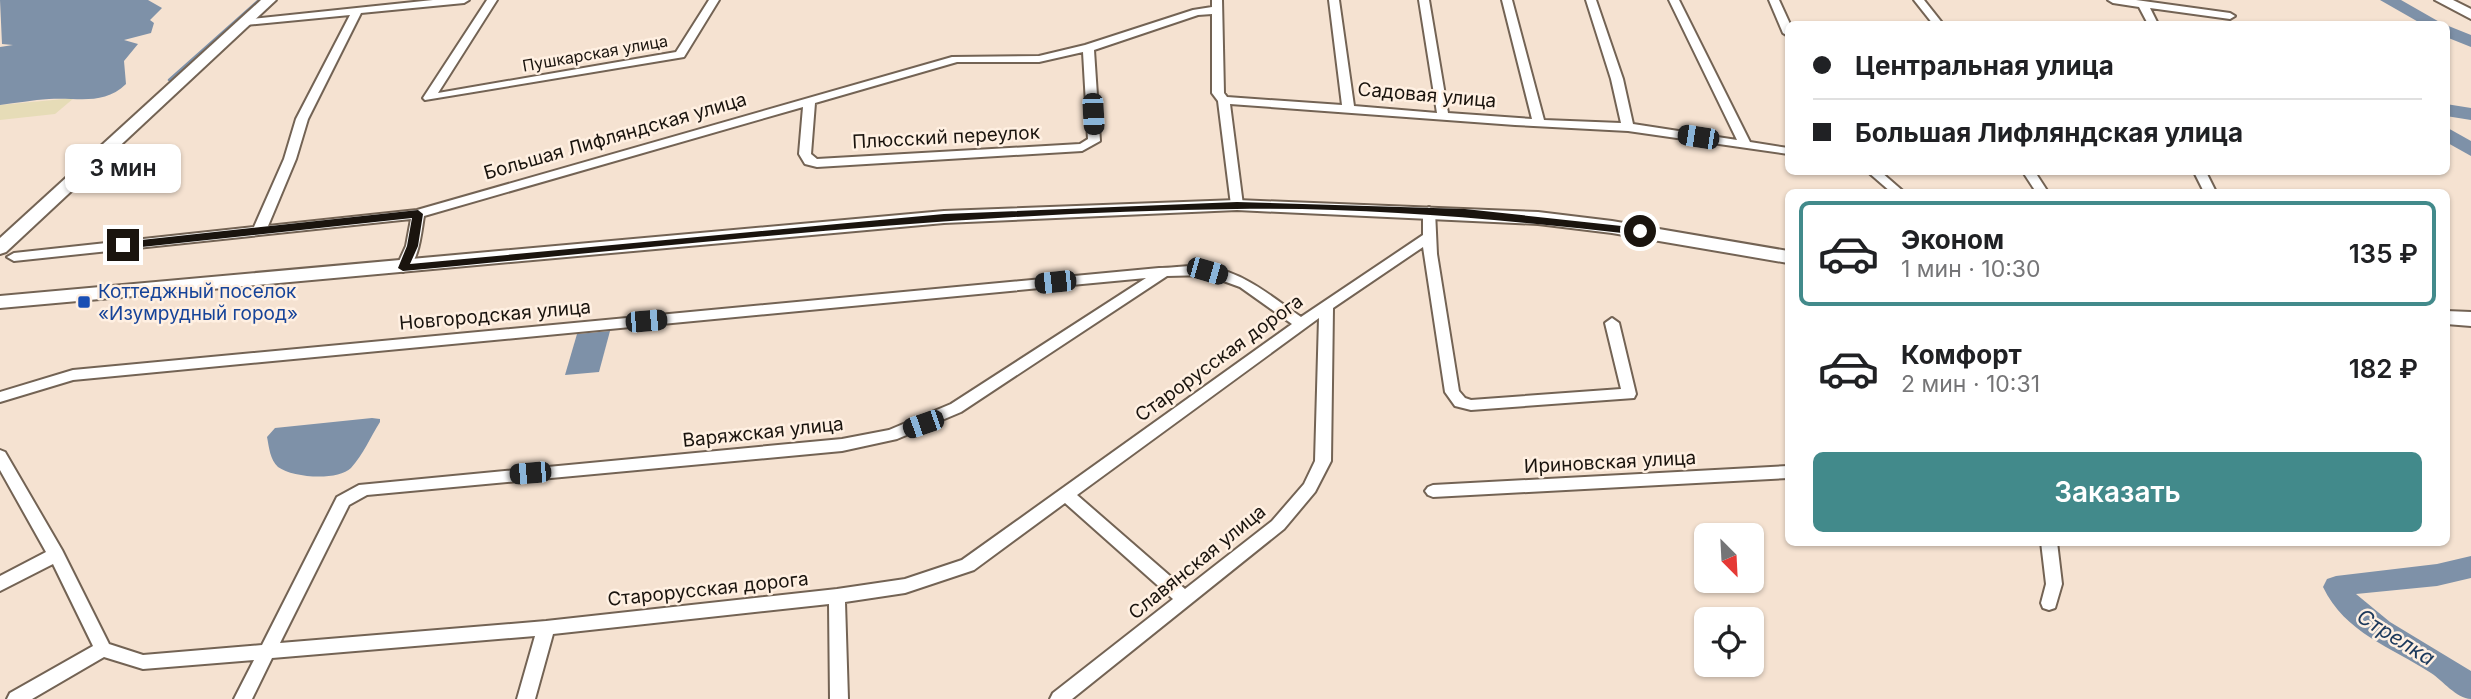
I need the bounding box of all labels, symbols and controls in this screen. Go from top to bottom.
street label: Пушкарская улица [521,30,669,76]
text: Центральная улица [1855,50,2114,81]
street label: Садовая улица [1357,77,1497,113]
street label: Большая Лифляндская улица [481,87,749,185]
car [1082,92,1105,136]
text: Большая Лифляндская улица [1855,117,2243,148]
street label: Плюсский переулок [852,121,1041,153]
car [1676,123,1721,151]
callout: 3 мин [65,144,181,192]
text: 3 мин [90,154,156,182]
route start [1624,215,1656,247]
icon: car [1817,222,1880,285]
text: Эконом [1901,224,2004,255]
route end [107,229,139,261]
text: 135 ₽ [2349,238,2418,269]
car [1184,255,1231,287]
text: 1 мин · 10:30 [1901,255,2041,283]
car [1034,269,1077,295]
place label: Коттеджный поселок «Изумрудный город» [98,280,298,325]
street label: Старорусская дорога [1131,289,1307,427]
marker: Коттеджный поселок «Изумрудный город» [76,294,92,310]
street label: Новгородская улица [398,295,592,335]
car [625,309,668,333]
icon: car [1817,337,1880,400]
text: Комфорт [1901,339,2022,370]
text: 182 ₽ [2349,353,2418,384]
text: 2 мин · 10:31 [1901,370,2040,398]
car [900,407,947,441]
street label: Варяжская улица [681,412,845,452]
street label: Ириновская улица [1523,446,1697,478]
button: Заказать [1813,452,2422,532]
car [509,461,552,485]
street label: Славянская улица [1124,500,1270,624]
north arrow [1694,523,1764,593]
map controls [1694,523,1764,677]
street label: Старорусская дорога [606,567,810,611]
water label: Стрелка [2353,603,2440,671]
button: locate [1694,607,1764,677]

